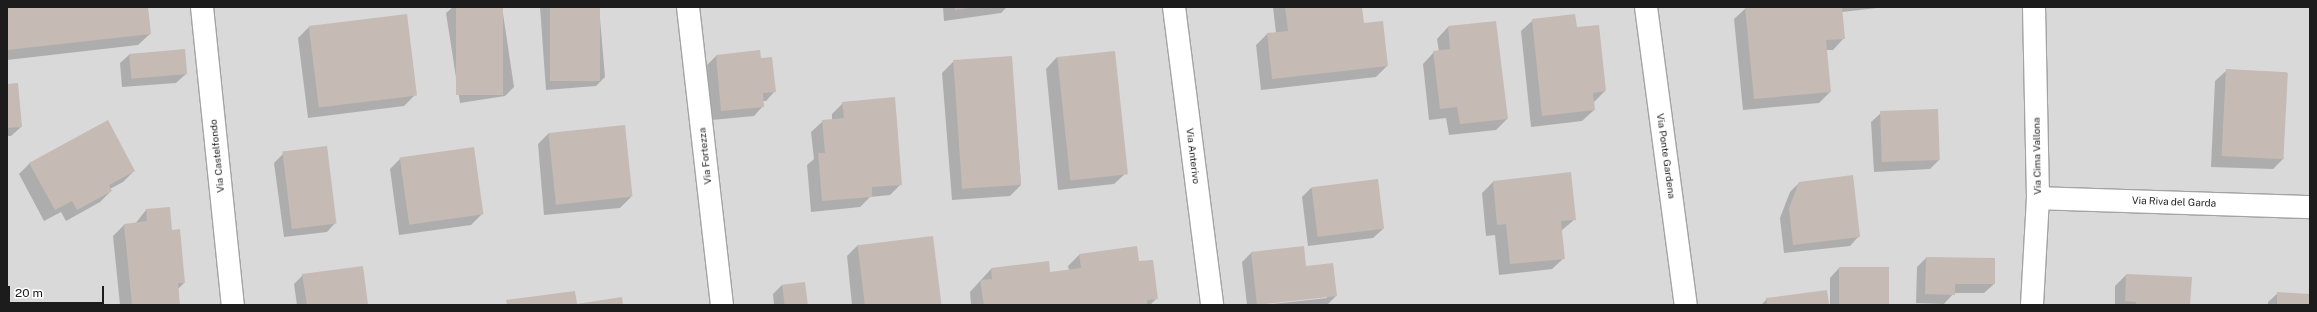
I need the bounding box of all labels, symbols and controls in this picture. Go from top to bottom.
street label: Via Ponte Gardena [1654,113,1678,199]
street label: Via Cima Vallona [2030,117,2044,195]
street label: Via Castelfondo [207,119,227,193]
street label: Via Fortezza [696,127,714,185]
street label: Via Anterivo [1184,127,1202,185]
street label: Via Riva del Garda [2132,195,2216,209]
scale bar [10,278,106,304]
text: 20 m [15,286,43,300]

